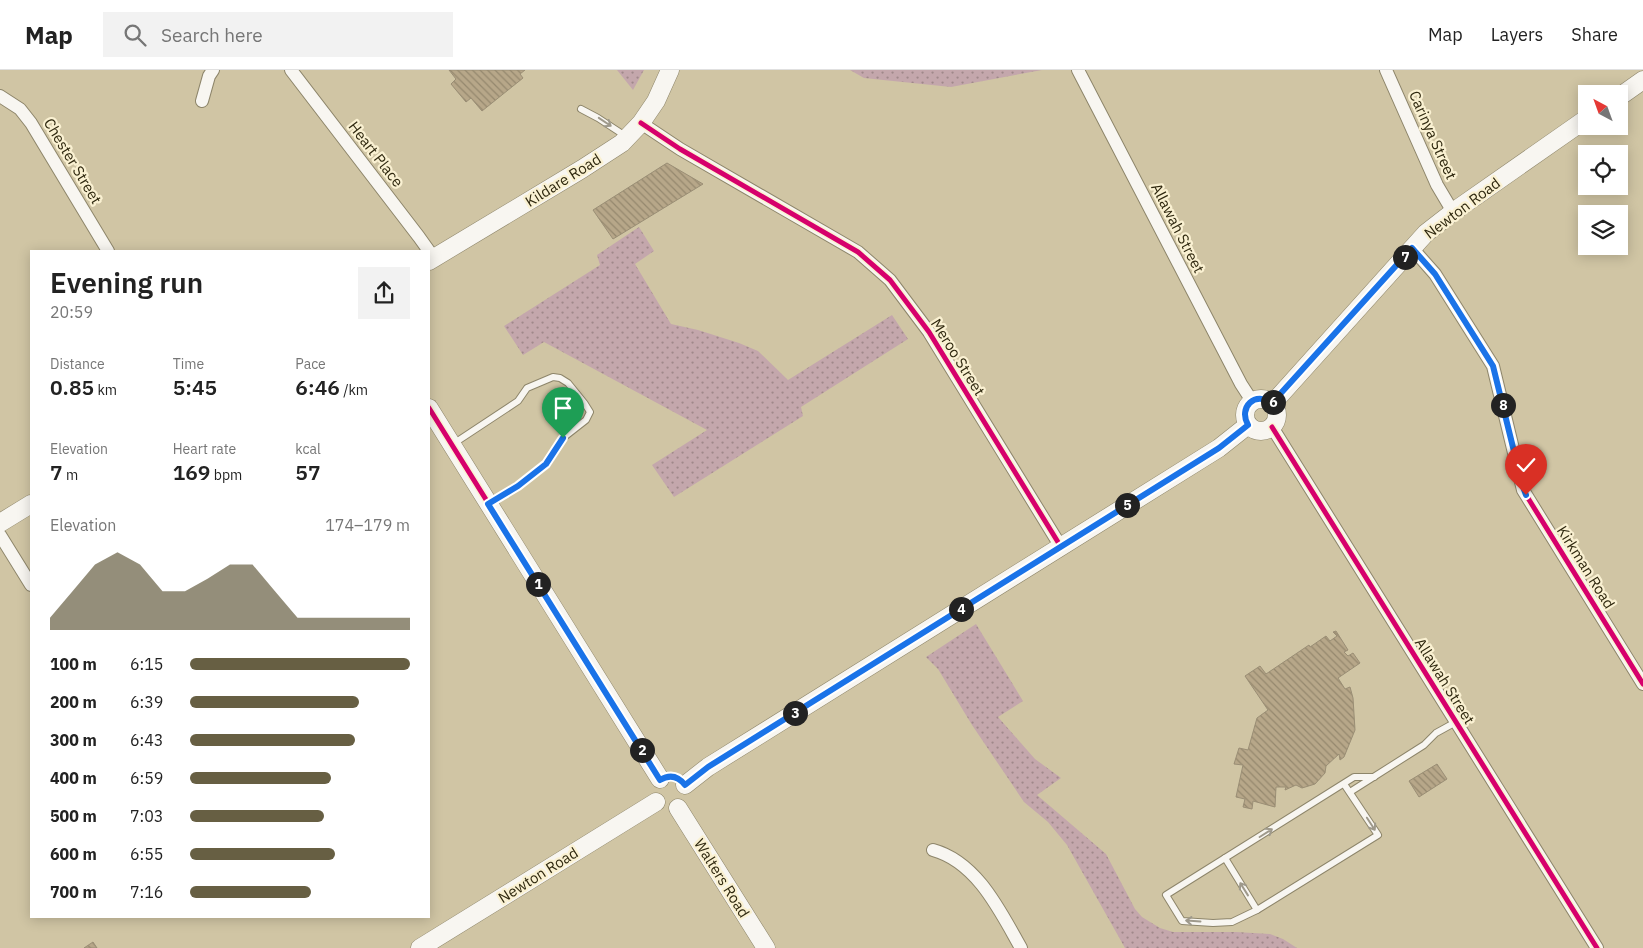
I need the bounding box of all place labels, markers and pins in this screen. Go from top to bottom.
pin: 7 [1392,244,1418,270]
pin [542,387,584,438]
pin: 6 [1260,390,1286,414]
pin: 8 [1490,392,1516,418]
pin [1505,444,1547,495]
pin: 5 [1114,492,1140,518]
pin: 1 [526,572,550,596]
pin: 4 [948,596,974,622]
pin: 3 [782,700,808,726]
pin: 2 [630,738,654,762]

